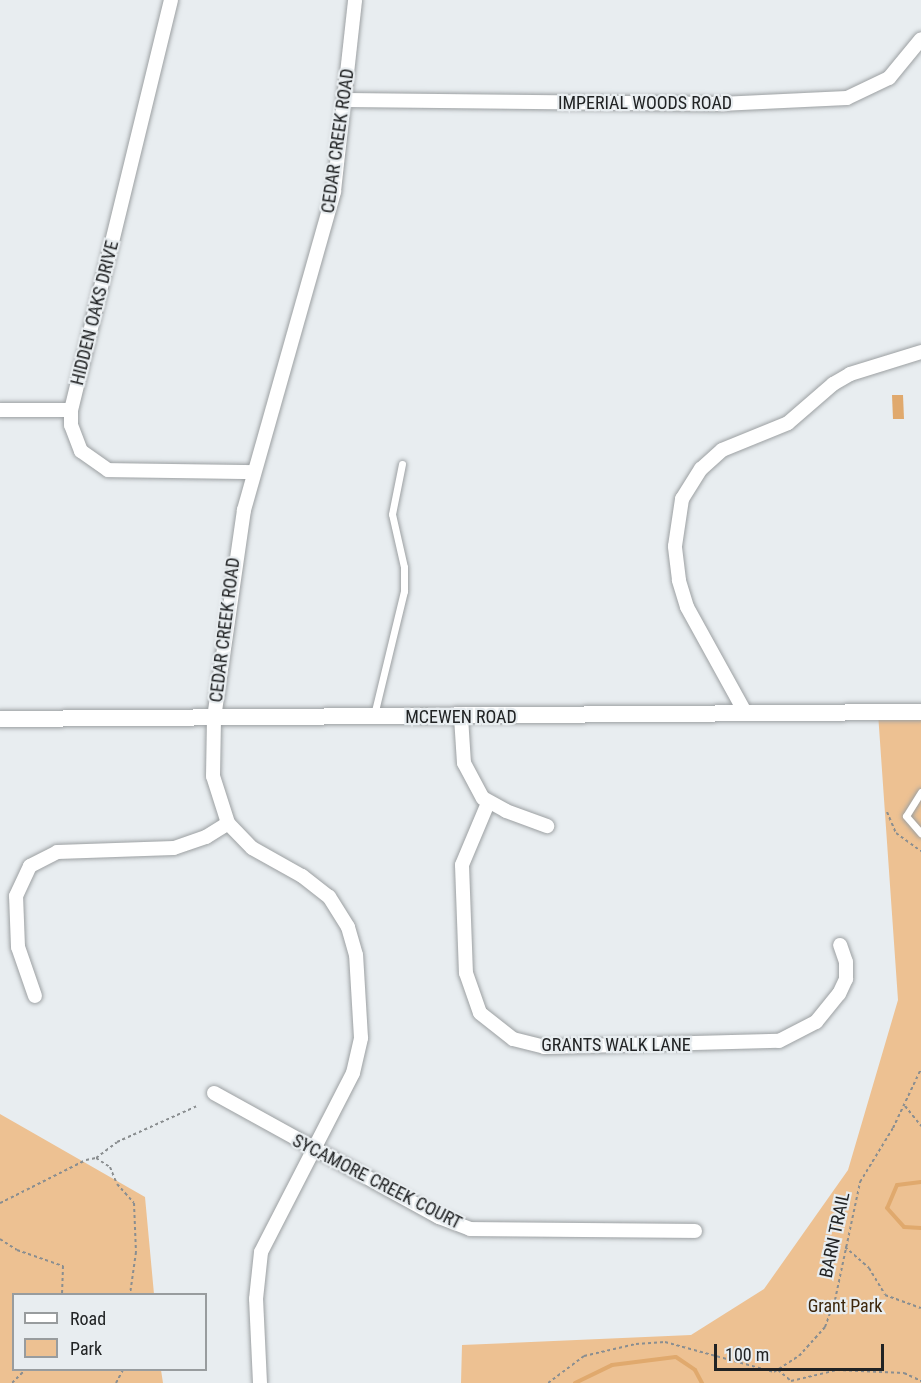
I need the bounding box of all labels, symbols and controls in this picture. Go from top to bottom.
street label: CEDAR CREEK ROAD [317,67,359,215]
street label: IMPERIAL WOODS ROAD [558,92,732,114]
street label: HIDDEN OAKS DRIVE [67,239,123,387]
street label: CEDAR CREEK ROAD [205,556,245,704]
street label: MCEWEN ROAD [405,706,517,728]
street label: GRANTS WALK LANE [541,1034,691,1056]
street label: SYCAMORE CREEK COURT [289,1130,465,1234]
street label: BARN TRAIL [815,1190,855,1280]
legend [12,1293,207,1371]
park label: Grant Park [808,1295,882,1317]
text: Road [70,1308,106,1329]
scale bar [717,1332,886,1370]
text: Park [70,1338,102,1359]
text: 100 m [725,1344,769,1365]

